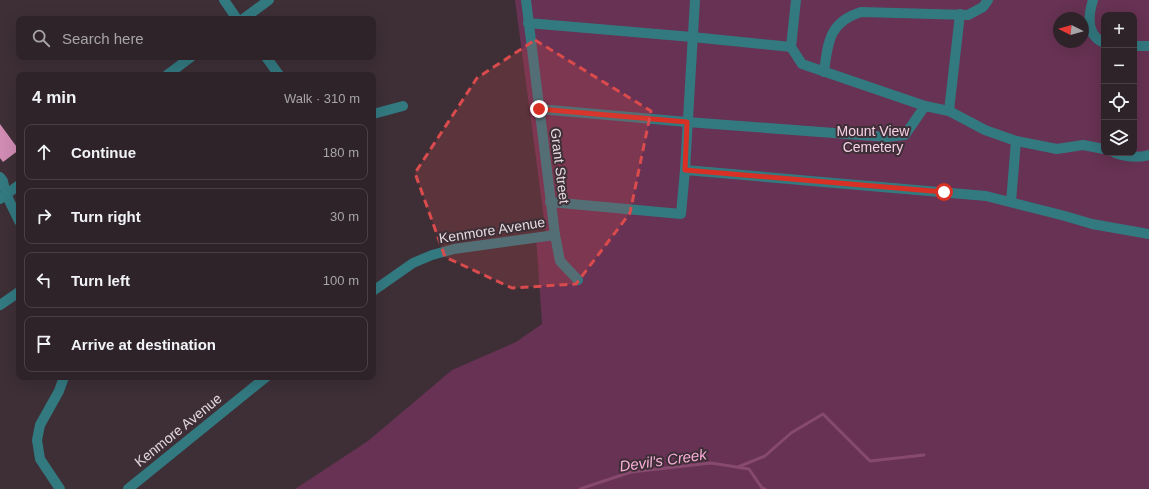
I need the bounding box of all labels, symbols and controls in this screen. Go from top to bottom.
north arrow [1053,12,1089,48]
map controls [1101,12,1137,156]
button: + [1101,12,1137,48]
search box [16,16,376,60]
icon: search [30,27,52,49]
text: Search here [62,30,144,47]
button: − [1101,48,1137,84]
button: locate [1101,84,1137,120]
text: 4 min [32,88,76,107]
text: Walk · 310 m [284,91,360,106]
route end [530,100,548,118]
button: layers [1101,120,1137,156]
park label: Mount View Cemetery [837,123,910,155]
street label: Grant Street [547,127,573,205]
icon: ahead [33,141,55,163]
text: Continue [71,144,136,161]
text: 180 m [323,145,359,160]
route start [935,183,953,201]
icon: right [33,205,55,227]
text: Turn right [71,208,141,225]
text: 30 m [330,209,359,224]
street label: Kenmore Avenue [438,214,546,246]
icon: left [33,269,55,291]
text: Turn left [71,272,130,289]
text: 100 m [323,273,359,288]
icon: arrive [33,333,55,355]
text: Arrive at destination [71,336,216,353]
street label: Kenmore Avenue [131,390,225,470]
water label: Devil's Creek [618,445,709,475]

